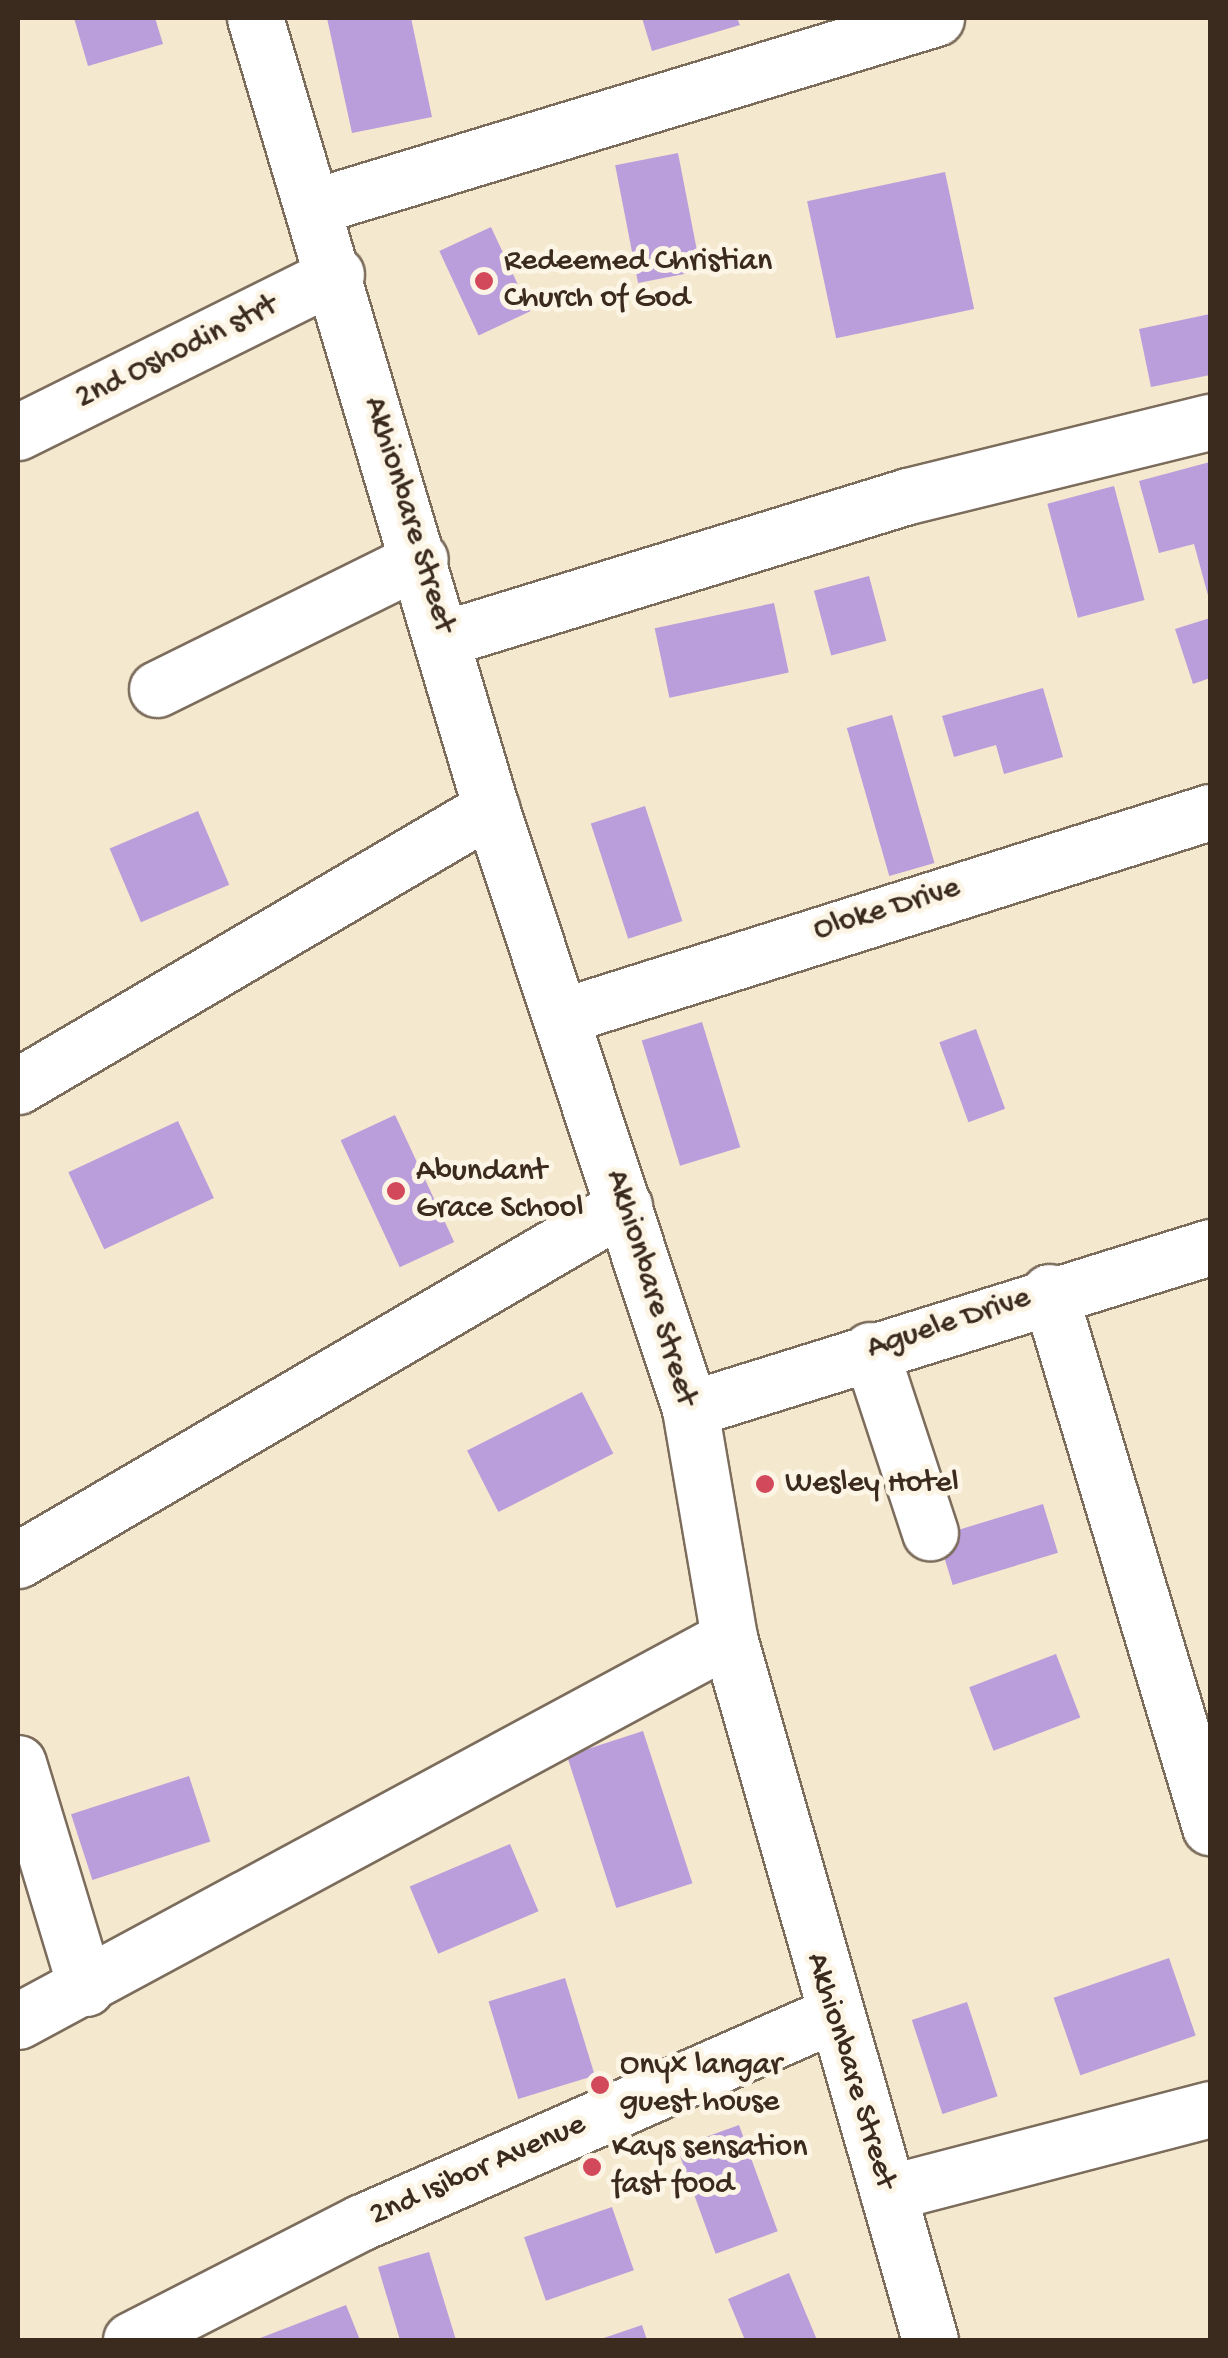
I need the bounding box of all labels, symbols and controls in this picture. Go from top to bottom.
place label: Redeemed Christian Church of God [504,244,772,319]
marker: Redeemed Christian Church of God [473,270,495,292]
street label: 2nd Oshodin strt [70,288,284,418]
street label: Akhionbare Street [354,392,462,638]
street label: Oloke Drive [809,870,965,950]
place label: Abundant Grace School [416,1154,583,1229]
street label: Akhionbare Street [596,1165,704,1411]
marker: Abundant Grace School [385,1180,407,1202]
street label: Aguele Drive [862,1280,1036,1368]
place label: Wesley Hotel [785,1465,959,1503]
marker: Wesley Hotel [754,1473,776,1495]
street label: Akhionbare Street [796,1948,904,2194]
place label: Onyx langar guest house [620,2048,782,2123]
marker: Onyx langar guest house [589,2074,611,2096]
street label: 2nd Isibor Avenue [364,2106,592,2236]
place label: Kays sensation fast food [612,2130,807,2205]
marker: Kays sensation fast food [581,2156,603,2178]

